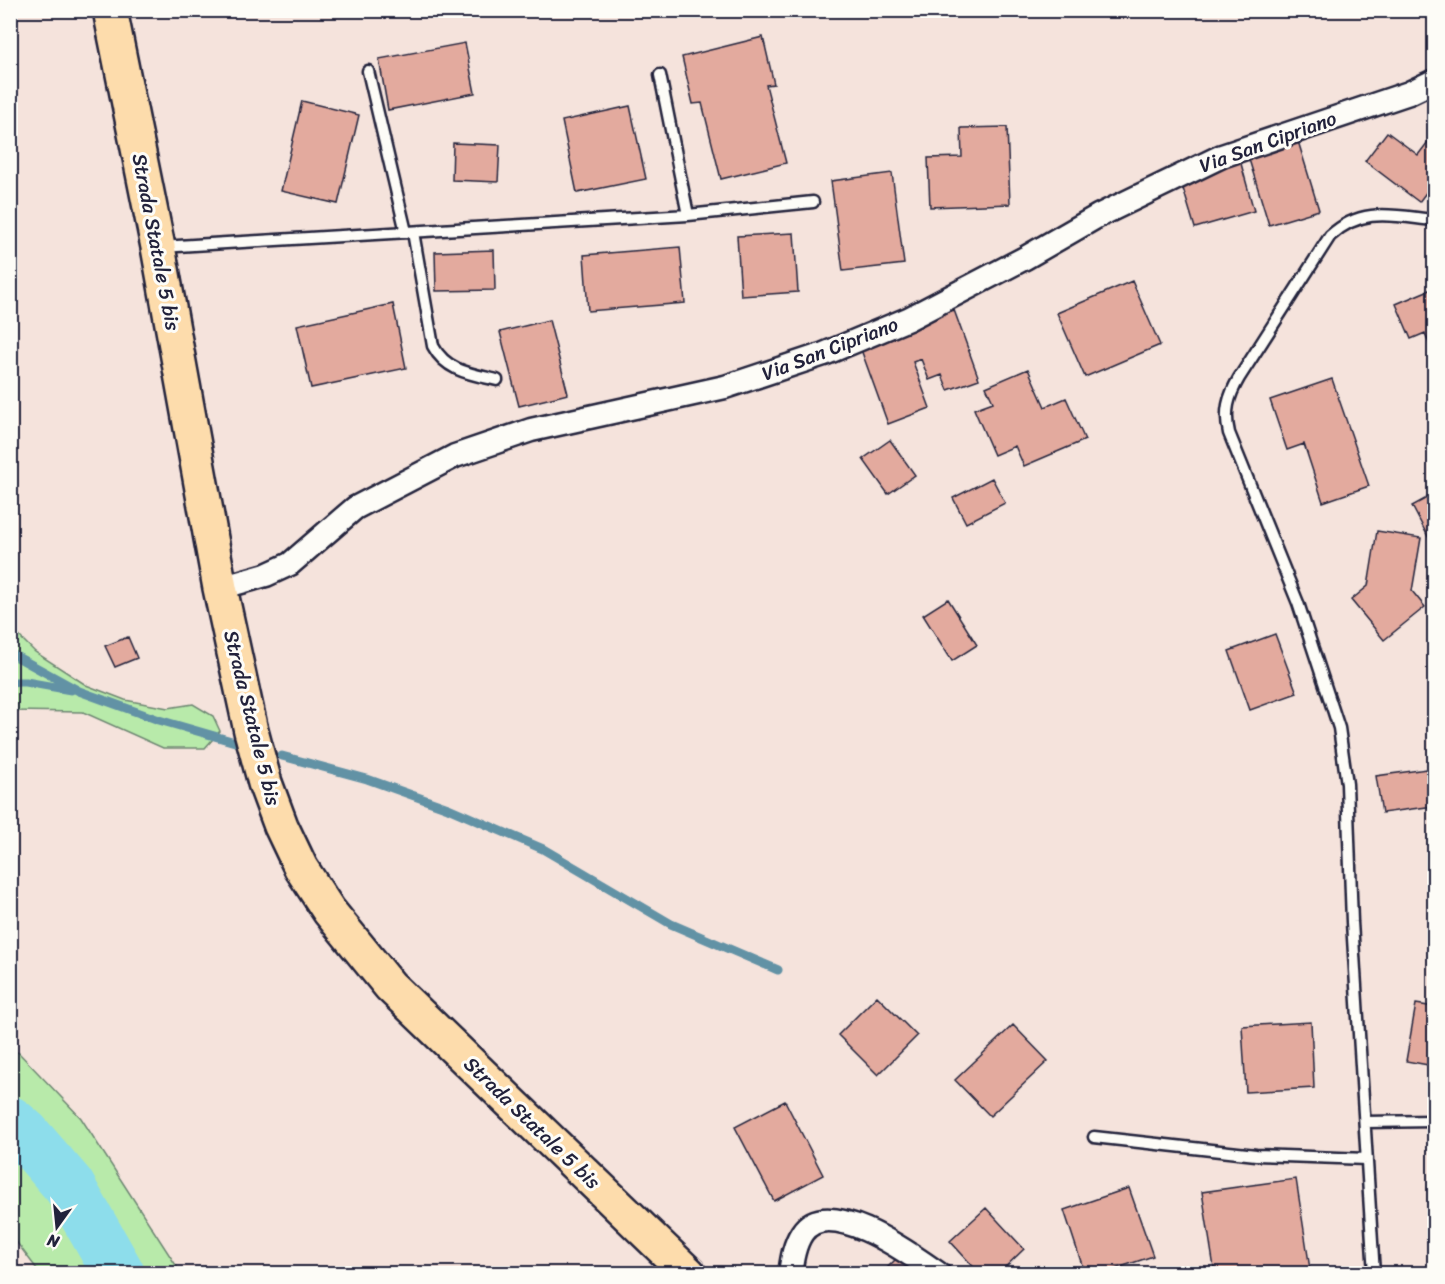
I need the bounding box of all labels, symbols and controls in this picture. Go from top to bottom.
street label: Via San Cipriano [1194,101,1342,183]
street label: Strada Statale 5 bis [122,150,190,334]
street label: Via San Cipriano [757,307,903,391]
street label: Strada Statale 5 bis [213,627,291,810]
street label: Strada Statale 5 bis [455,1048,609,1199]
north arrow [27,1197,87,1257]
text: N [43,1225,63,1257]

